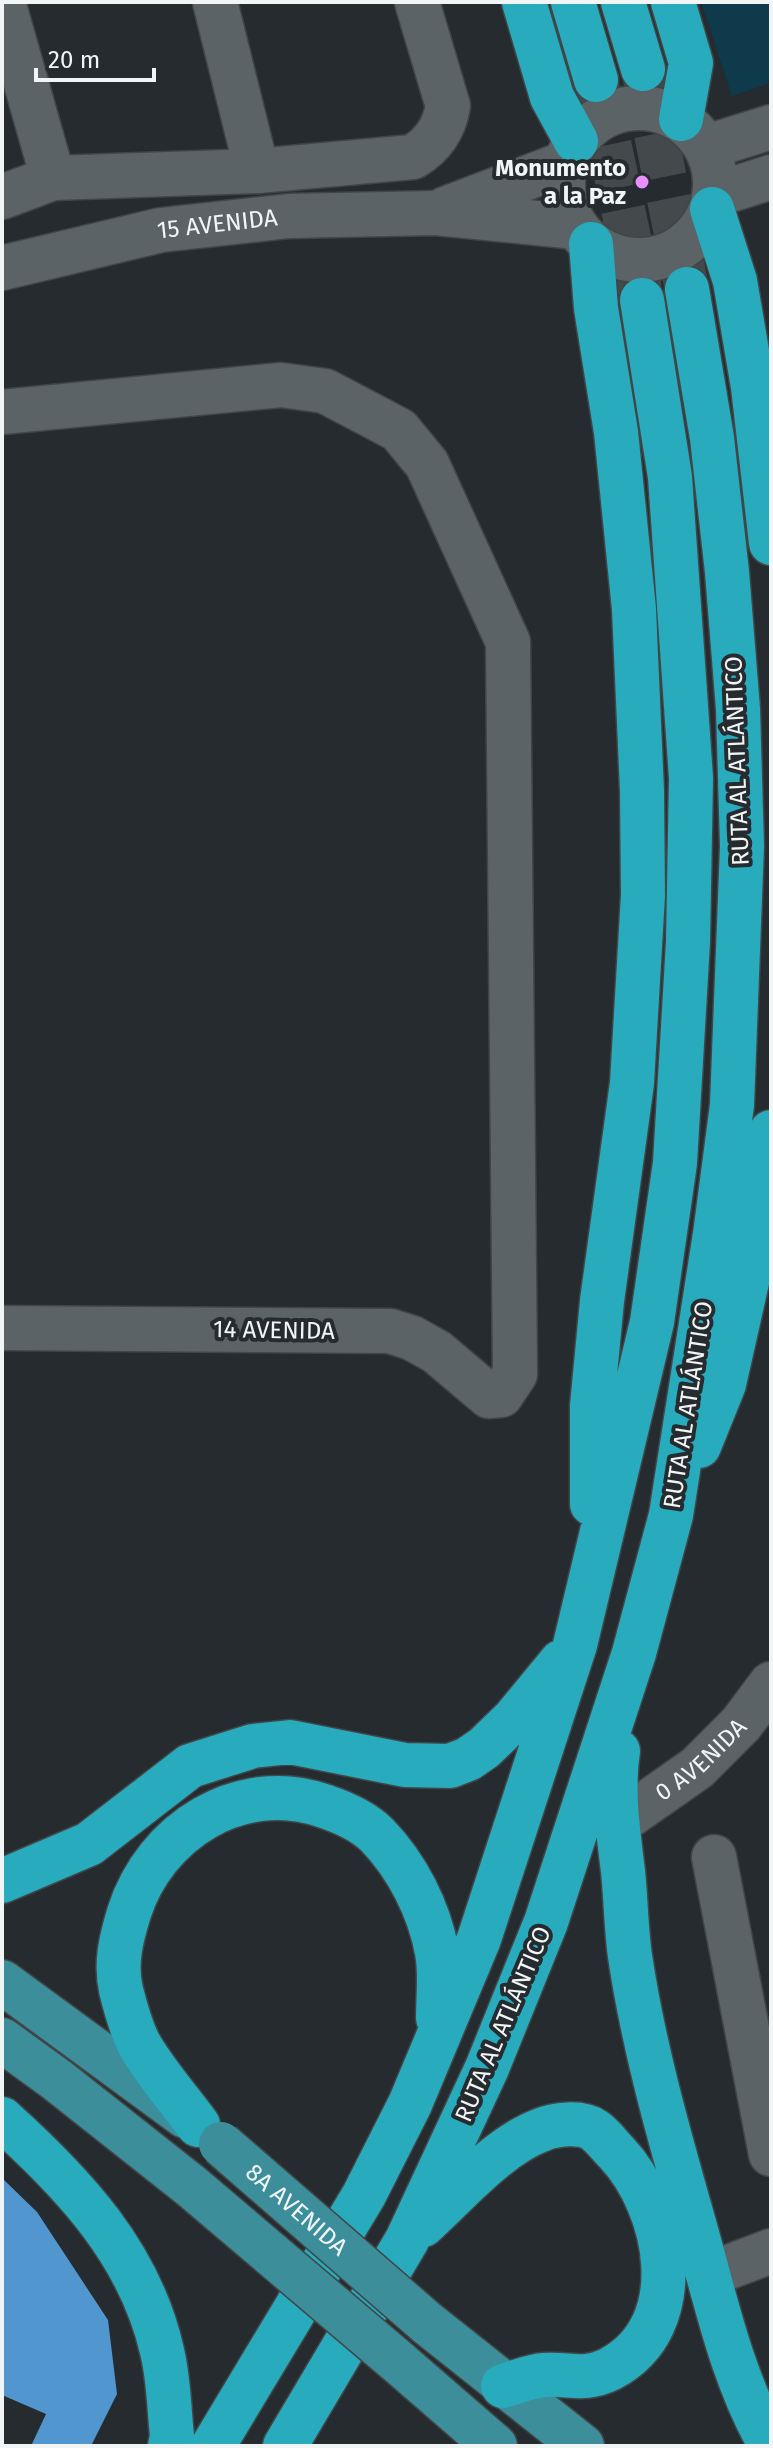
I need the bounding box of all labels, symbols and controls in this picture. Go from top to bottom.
scale bar [36,32,154,82]
text: 20 m [48,46,100,74]
place label: Monumento a la Paz [495,154,626,210]
marker: Monumento a la Paz [633,173,651,191]
street label: 15 AVENIDA [156,203,279,244]
street label: RUTA AL ATLÁNTICO [718,656,755,866]
street label: RUTA AL ATLÁNTICO [657,1299,718,1511]
street label: 14 AVENIDA [213,1315,335,1345]
street label: 0 AVENIDA [650,1712,753,1807]
street label: RUTA AL ATLÁNTICO [448,1922,557,2126]
street label: 8A AVENIDA [240,2158,353,2261]

